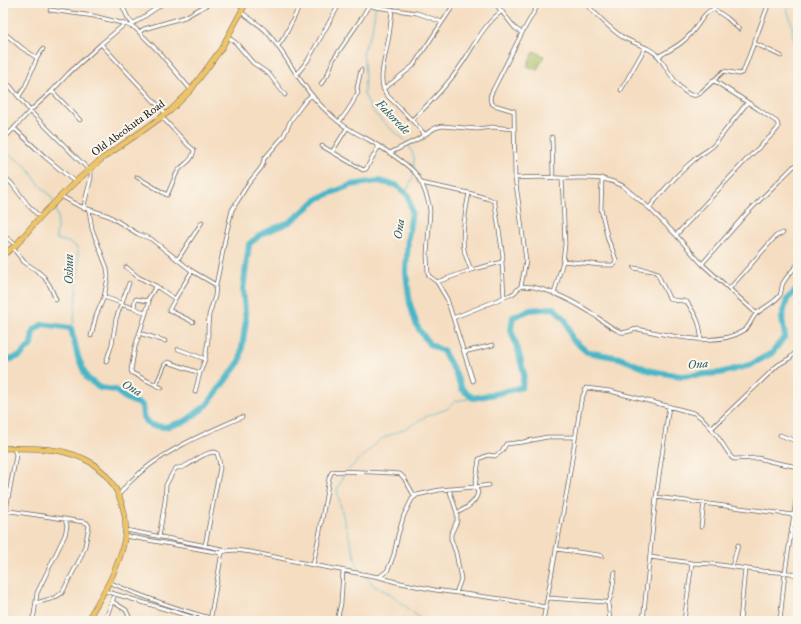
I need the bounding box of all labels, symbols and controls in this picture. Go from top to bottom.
water label: Fakorede [372,96,413,138]
street label: Old Abeokuta Road [89,97,168,159]
water label: Ona [391,218,407,240]
water label: Oshun [62,253,76,284]
water label: Ona [687,356,709,372]
water label: Ona [120,377,145,399]

